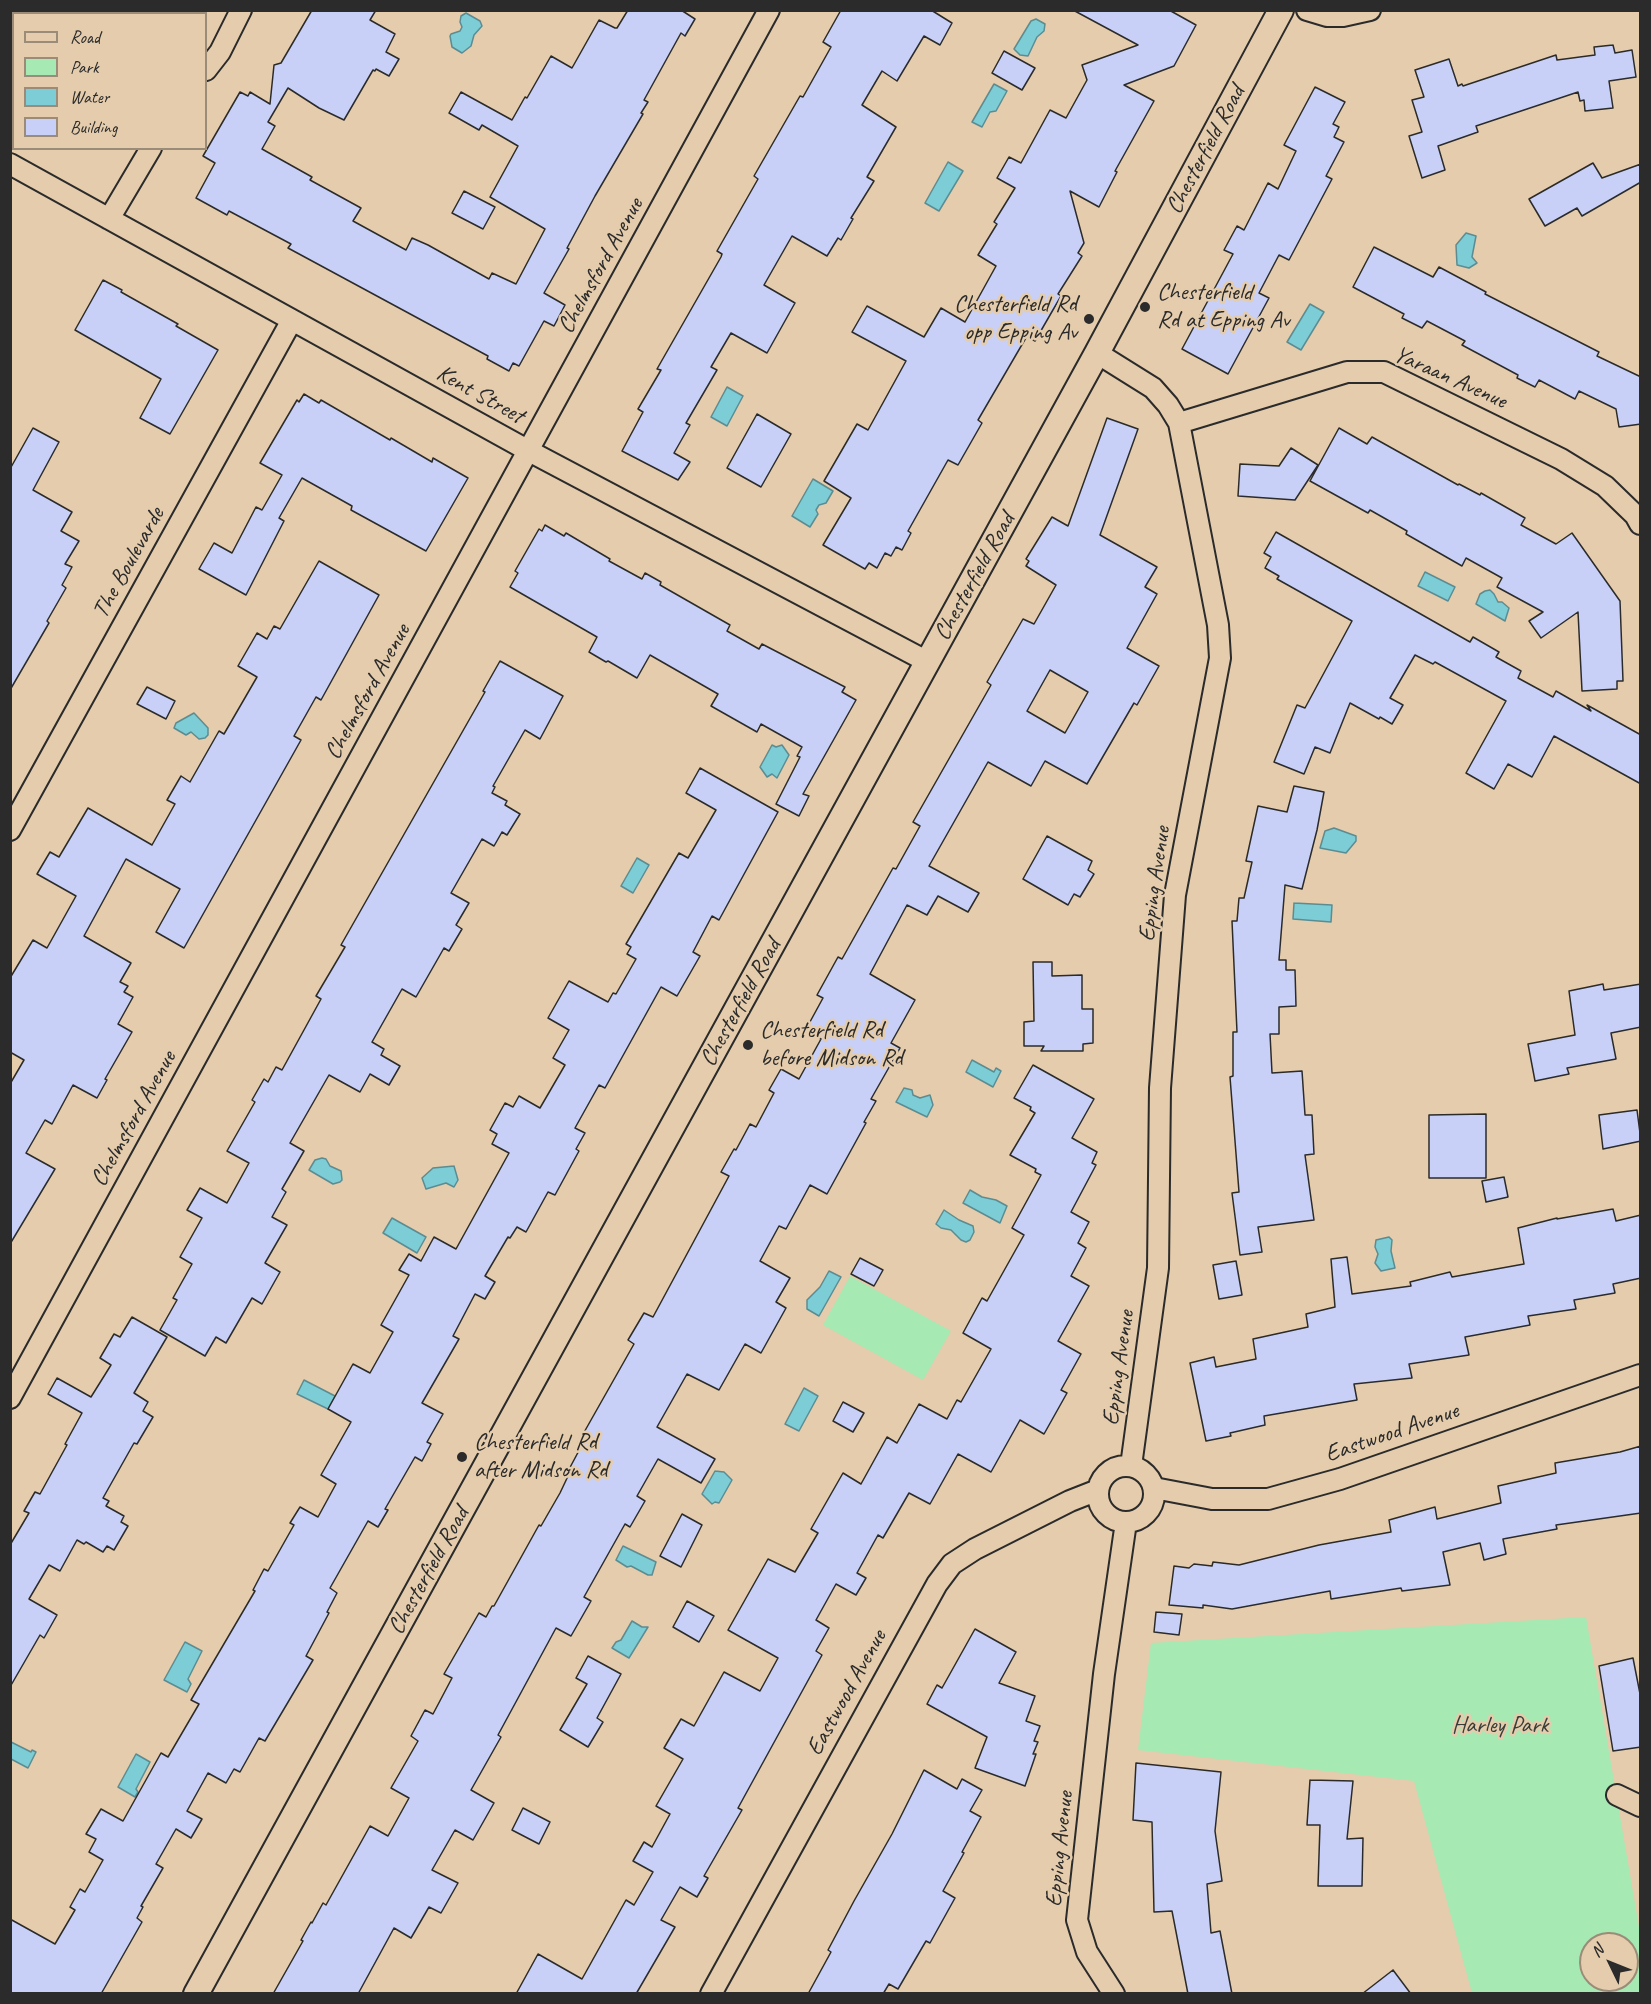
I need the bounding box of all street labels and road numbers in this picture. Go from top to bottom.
street label: Chesterfield Road [1160,81,1252,219]
street label: Chelmsford Avenue [552,193,650,339]
street label: Yaraan Avenue [1389,340,1511,416]
street label: Kent Street [431,359,529,431]
street label: The Boulevarde [87,503,171,623]
street label: Chesterfield Road [928,508,1022,646]
street label: Chelmsford Avenue [319,619,417,765]
street label: Epping Avenue [1133,825,1177,943]
street label: Chesterfield Road [694,934,788,1072]
street label: Chelmsford Avenue [85,1046,183,1192]
street label: Epping Avenue [1097,1309,1141,1427]
street label: Eastwood Avenue [1322,1397,1462,1469]
street label: Chesterfield Road [382,1502,476,1640]
street label: Eastwood Avenue [801,1625,893,1761]
street label: Epping Avenue [1040,1790,1080,1908]

